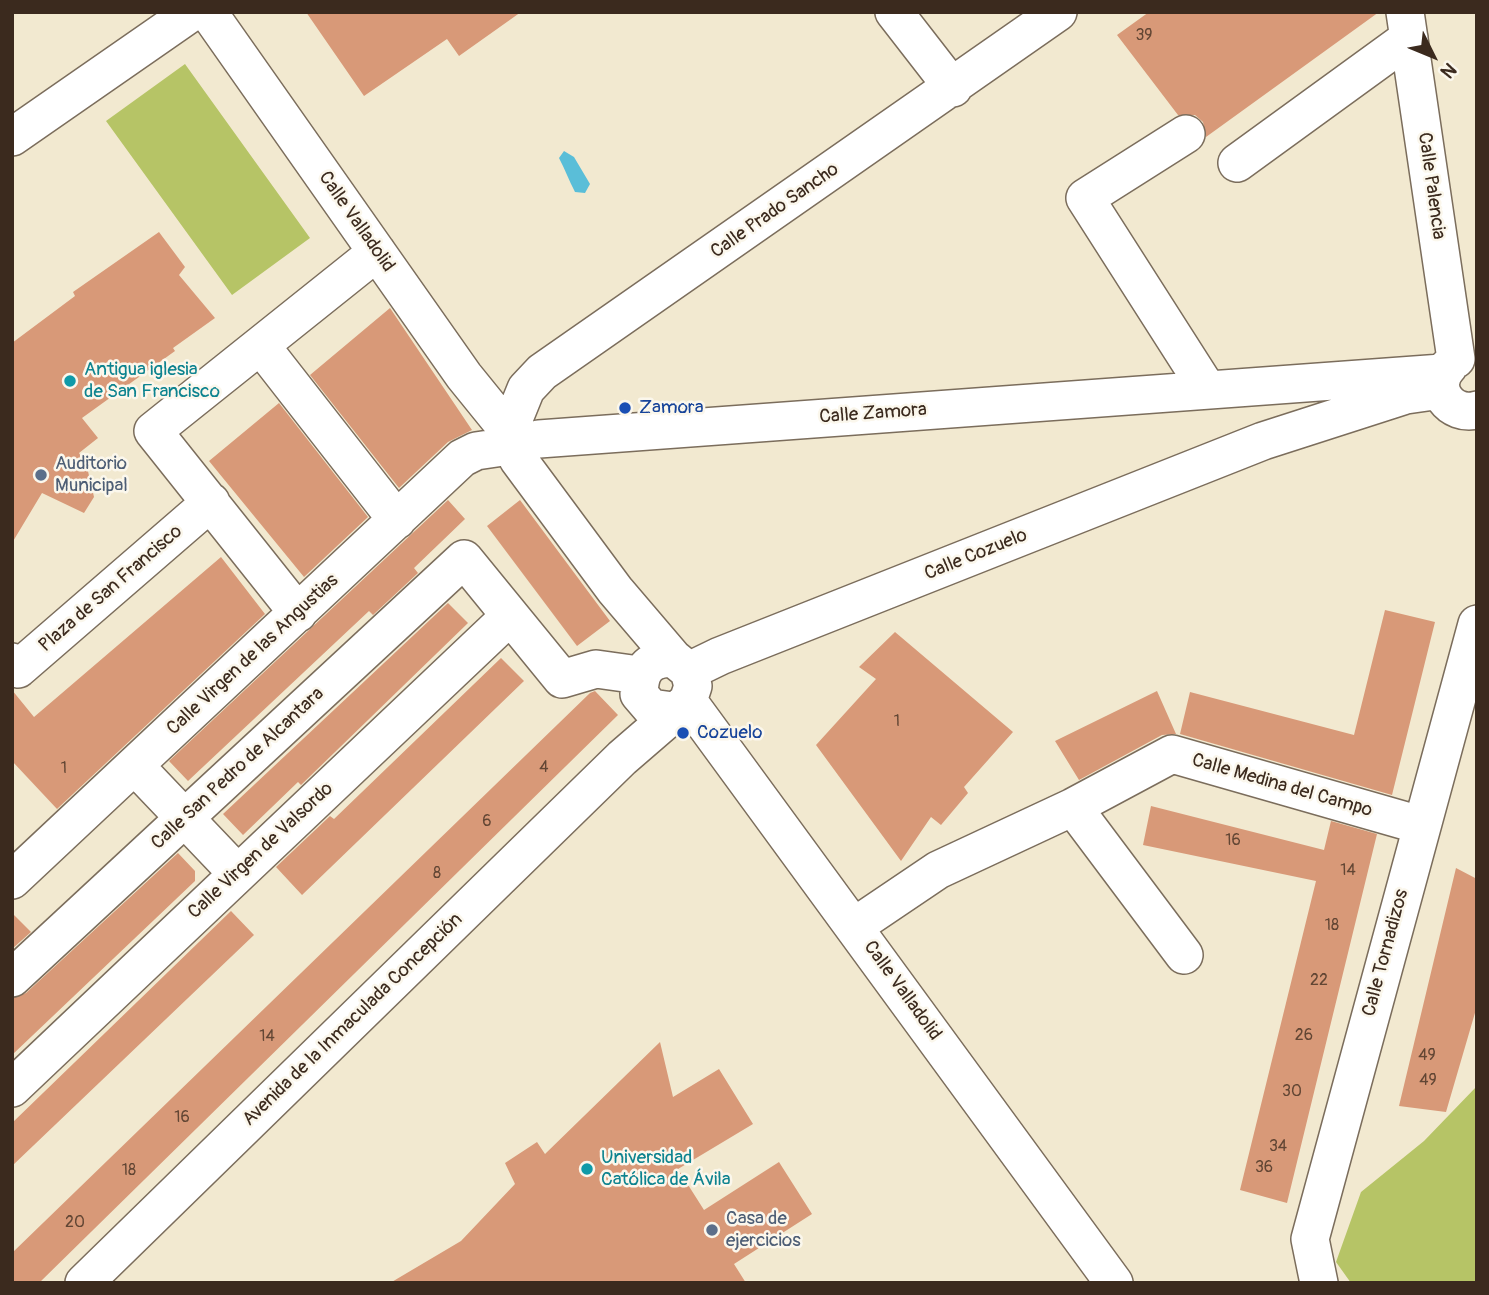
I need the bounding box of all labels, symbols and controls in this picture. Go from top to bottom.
north arrow [1398,21,1468,91]
house number: 39 [1135,26,1153,46]
text: N [1435,57,1462,83]
street label: Calle Palencia [1412,131,1450,241]
street label: Calle Prado Sancho [707,158,843,264]
street label: Calle Valladolid [313,167,399,277]
place label: Antigua iglesia de San Francisco [84,359,220,403]
marker: Antigua iglesia de San Francisco [62,373,78,389]
place label: Zamora [639,397,703,419]
street label: Calle Zamora [819,399,927,429]
marker: Zamora [617,400,633,416]
place label: Auditorio Municipal [55,453,128,497]
marker: Auditorio Municipal [33,467,49,483]
street label: Plaza de San Francisco [35,521,187,657]
street label: Calle Cozuelo [921,524,1031,586]
street label: Calle Virgen de las Angustias [163,570,343,740]
street label: Calle San Pedro de Alcantara [147,683,329,855]
house number: 1 [894,712,900,732]
place label: Cozuelo [697,722,762,744]
marker: Cozuelo [675,725,691,741]
street label: Calle Medina del Campo [1189,749,1375,823]
house number: 4 [539,758,549,778]
house number: 1 [61,759,67,779]
street label: Calle Virgen de Valsordo [184,778,338,924]
house number: 6 [482,812,492,832]
house number: 16 [1225,831,1241,851]
house number: 14 [1340,861,1356,881]
house number: 8 [433,864,441,884]
street label: Calle Tornadizos [1358,887,1414,1019]
street label: Avenida de la Inmaculada Concepción [238,909,468,1131]
house number: 18 [1325,916,1339,936]
street label: Calle Valladolid [858,937,946,1045]
house number: 22 [1310,971,1328,991]
house number: 26 [1295,1026,1313,1046]
house number: 14 [259,1027,275,1047]
house number: 49 [1418,1046,1436,1066]
house number: 49 [1419,1071,1437,1091]
house number: 30 [1282,1082,1302,1102]
house number: 16 [174,1108,190,1128]
house number: 34 [1269,1137,1287,1157]
place label: Universidad Católica de Ávila [601,1147,731,1191]
house number: 36 [1255,1158,1273,1178]
house number: 18 [122,1161,136,1181]
marker: Universidad Católica de Ávila [579,1161,595,1177]
place label: Casa de ejercicios [726,1208,801,1252]
house number: 20 [65,1213,85,1233]
marker: Casa de ejercicios [704,1222,720,1238]

